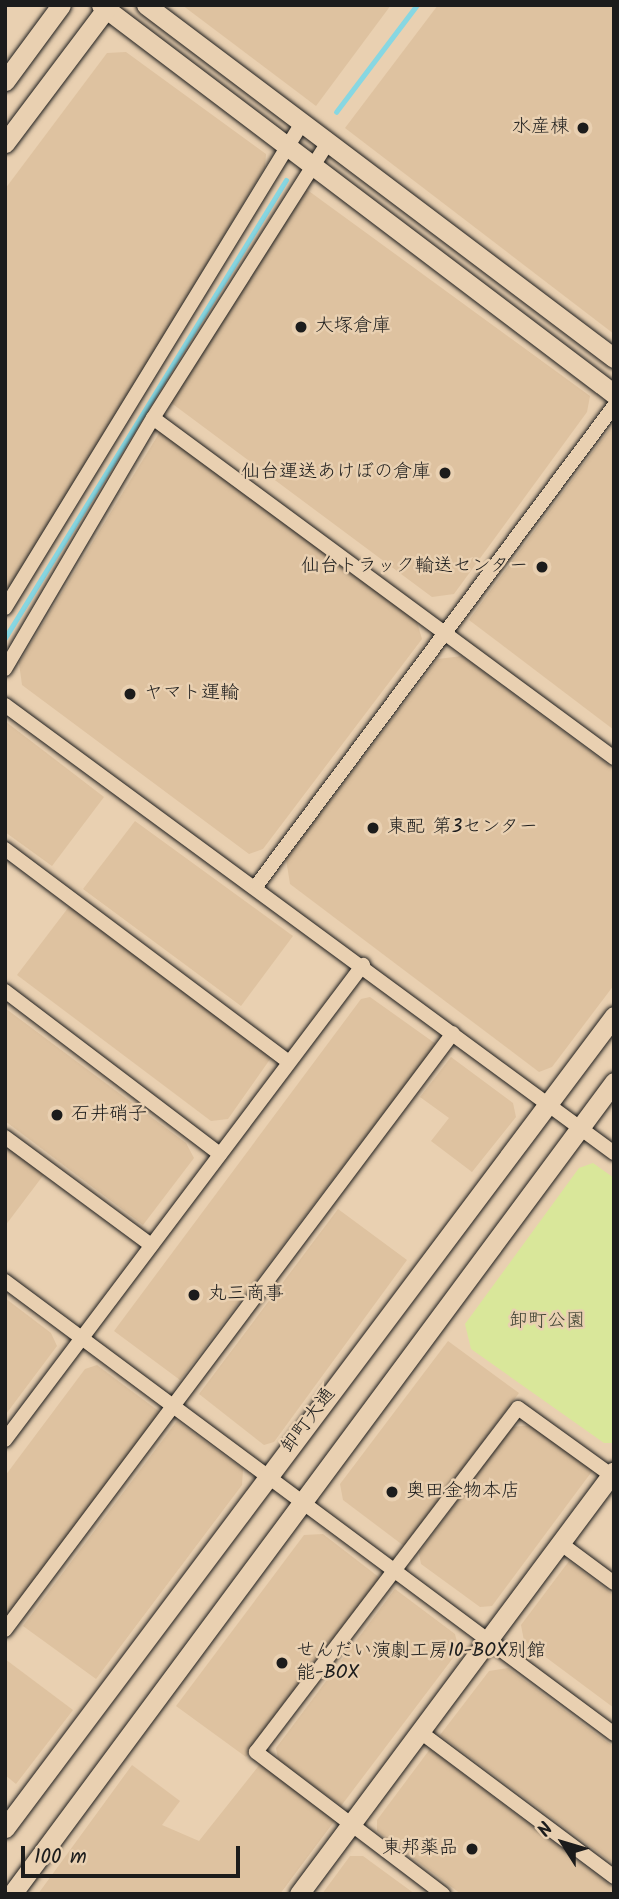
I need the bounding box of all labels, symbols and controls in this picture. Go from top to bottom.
place label: 水産棟 [512,117,569,139]
marker: 水産棟 [575,120,591,136]
place label: 大塚倉庫 [315,316,391,338]
marker: 大塚倉庫 [293,319,309,335]
place label: 仙台運送あけぼの倉庫 [241,462,431,484]
marker: 仙台運送あけぼの倉庫 [437,465,453,481]
place label: 仙台トラック輸送センター [300,556,528,578]
marker: 仙台トラック輸送センター [534,559,550,575]
place label: ヤマト運輸 [144,683,239,705]
marker: ヤマト運輸 [122,686,138,702]
place label: 東配 第3センター [387,817,538,839]
marker: 東配 第3センター [365,820,381,836]
place label: 石井硝子 [71,1104,147,1126]
marker: 石井硝子 [49,1107,65,1123]
place label: 丸三商事 [208,1284,284,1306]
marker: 丸三商事 [186,1287,202,1303]
park label: 卸町公園 [509,1311,585,1333]
street label: 卸町大通 [277,1384,341,1458]
place label: 奥田金物本店 [406,1481,520,1503]
marker: 奥田金物本店 [384,1484,400,1500]
place label: せんだい演劇工房10-BOX別館 能-BOX [296,1641,546,1685]
marker: せんだい演劇工房10-BOX別館 能-BOX [274,1655,290,1671]
north arrow [528,1808,598,1878]
text: N [531,1817,562,1844]
scale bar [24,1832,243,1876]
place label: 東邦薬品 [382,1838,458,1860]
text: 100 m [34,1841,87,1874]
marker: 東邦薬品 [464,1841,480,1857]

